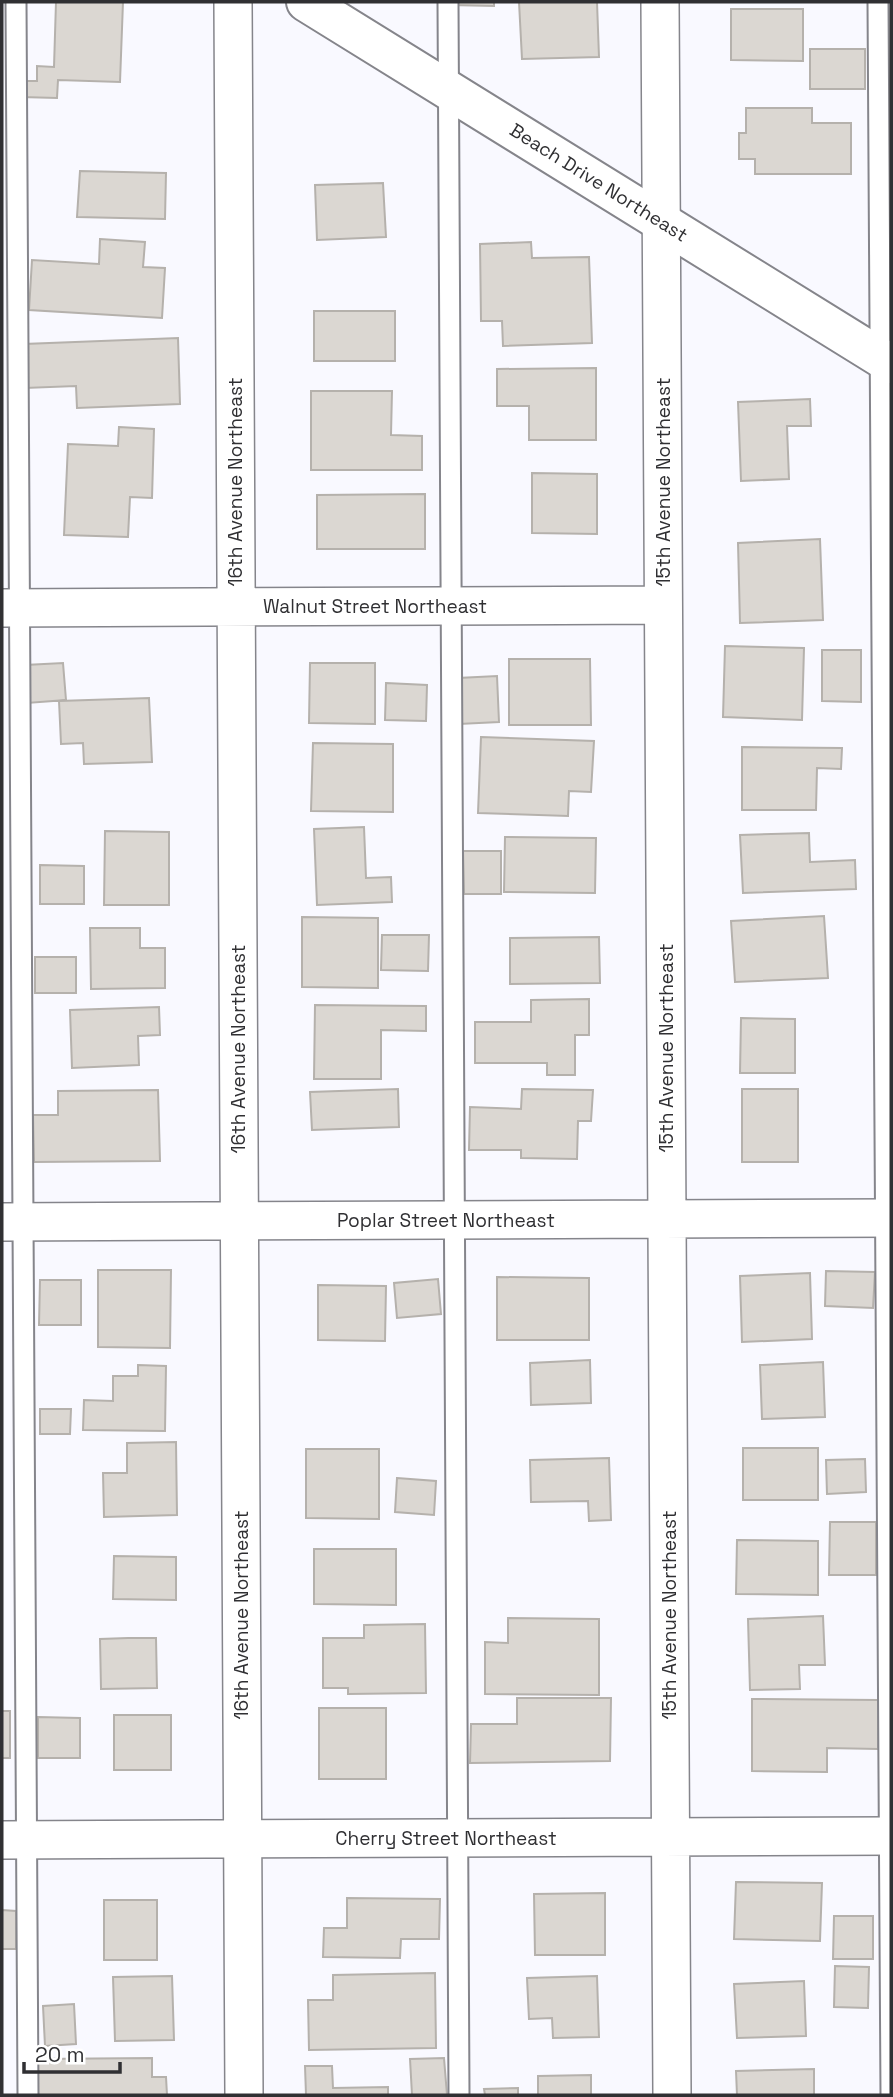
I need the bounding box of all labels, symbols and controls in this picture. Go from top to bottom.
street label: Beach Drive Northeast [505,117,692,247]
street label: 16th Avenue Northeast [223,377,248,587]
street label: 15th Avenue Northeast [651,378,676,586]
street label: Walnut Street Northeast [263,594,487,619]
street label: 16th Avenue Northeast [226,944,251,1154]
street label: 15th Avenue Northeast [654,944,679,1152]
street label: Poplar Street Northeast [337,1208,555,1233]
street label: 16th Avenue Northeast [229,1510,254,1720]
street label: 15th Avenue Northeast [657,1511,682,1719]
street label: Cherry Street Northeast [335,1826,557,1851]
scale bar [24,2030,121,2074]
text: 20 m [35,2041,85,2068]

